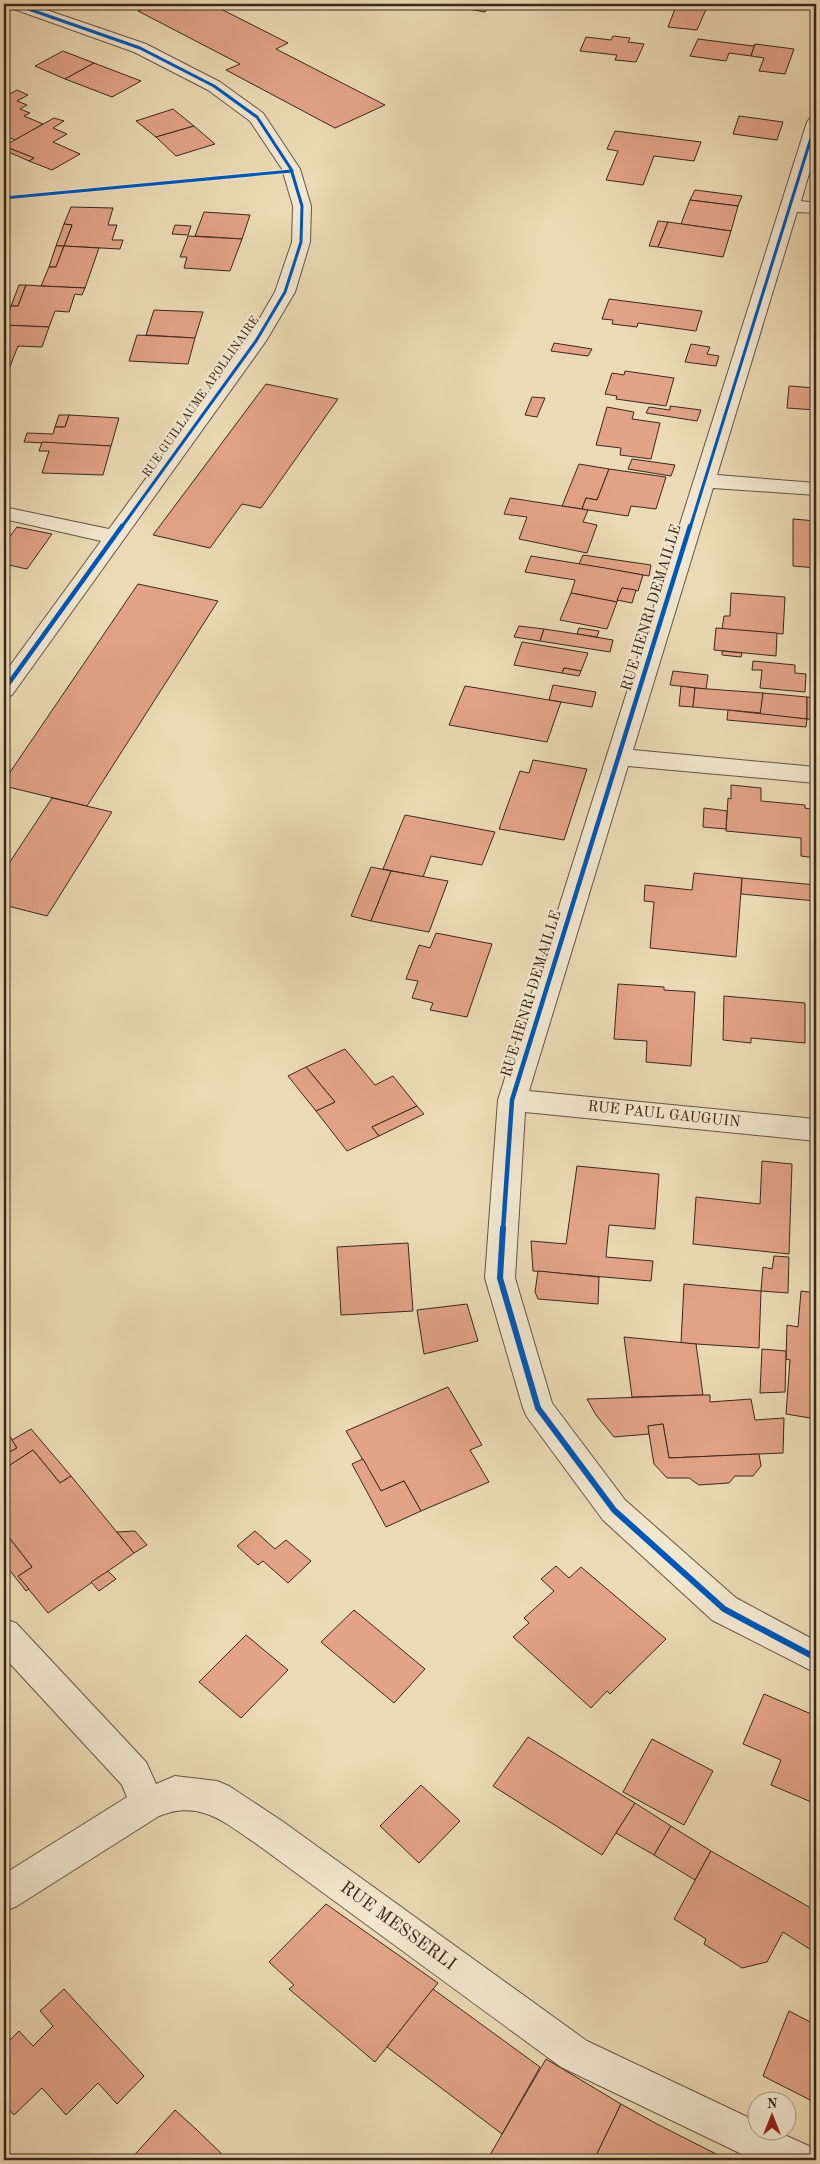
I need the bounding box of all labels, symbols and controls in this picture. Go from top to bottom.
street label: RUE GUILLAUME APOLLINAIRE [141,314,261,480]
street label: RUE HENRI DEMAILLE [619,523,685,693]
street label: RUE HENRI DEMAILLE [499,909,565,1079]
street label: RUE PAUL GAUGUIN [587,1100,742,1131]
street label: RUE MESSERLI [337,1878,459,1974]
north arrow [748,2092,798,2142]
text: N [767,2097,778,2111]

